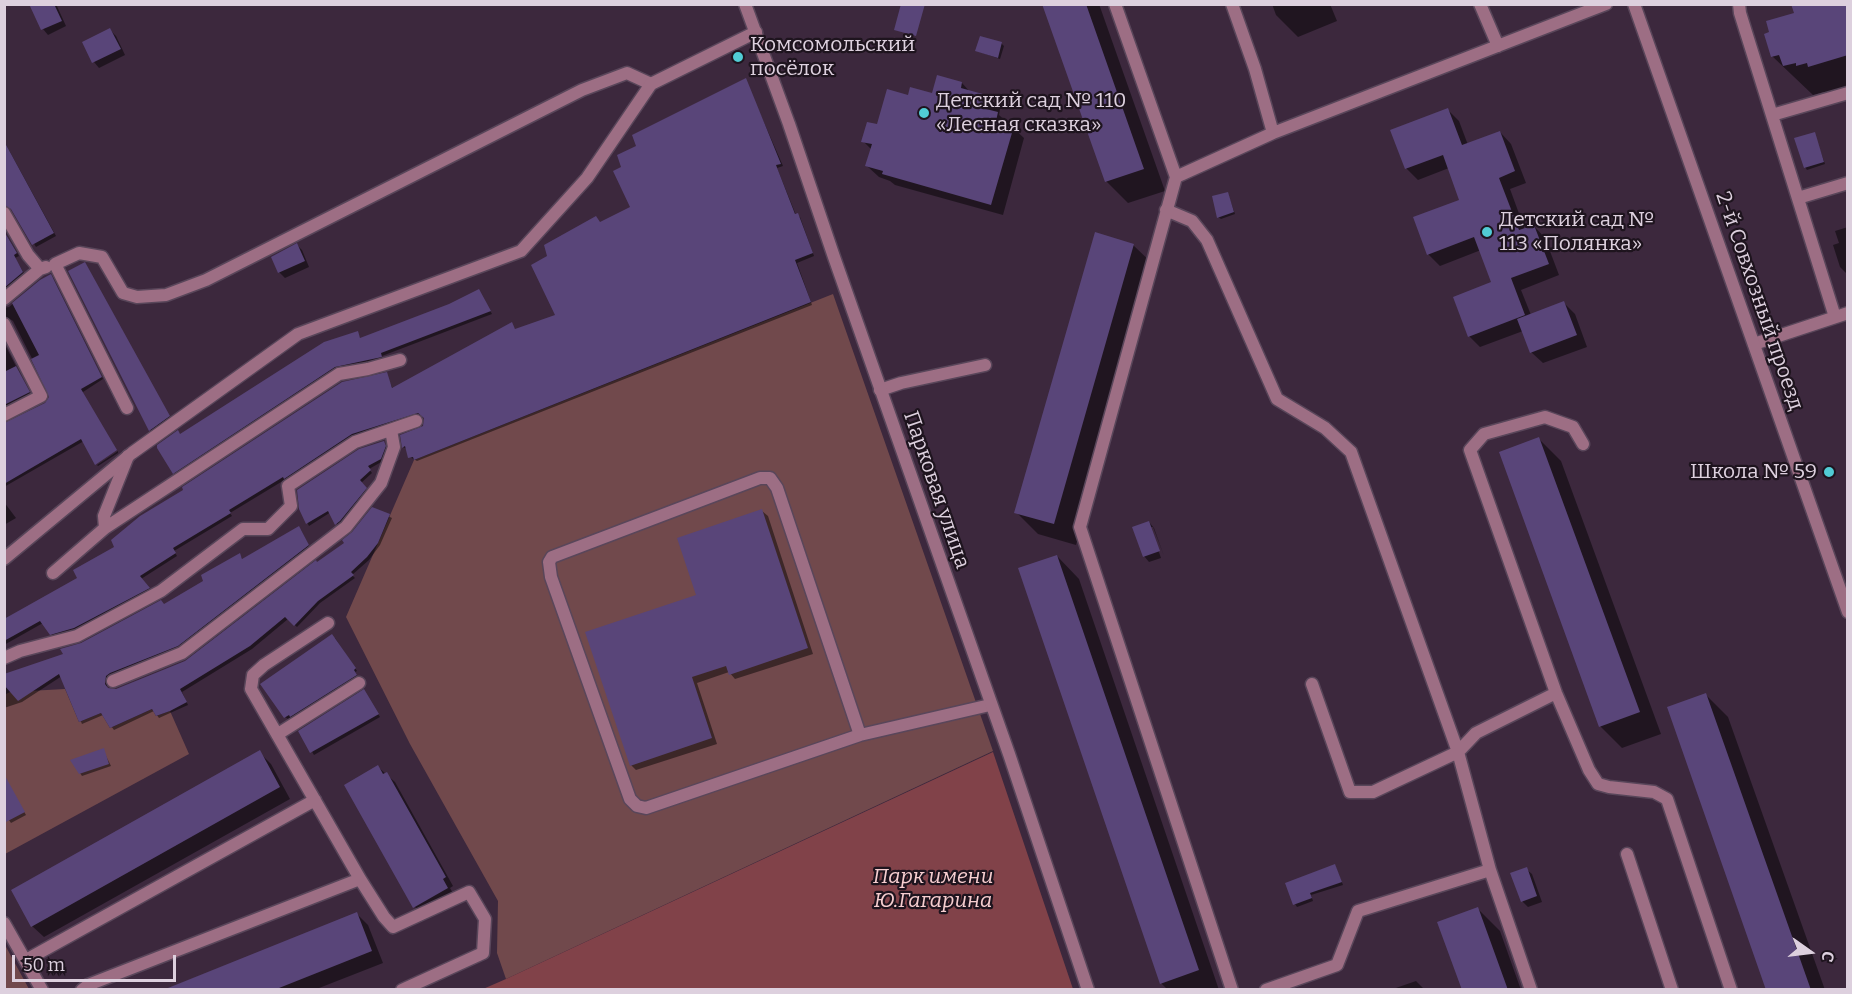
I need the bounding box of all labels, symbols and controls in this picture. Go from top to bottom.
place label: Комсомольский посёлок [750,32,915,82]
marker: Комсомольский посёлок [731,50,745,64]
place label: Детский сад № 110 «Лесная сказка» [936,88,1126,138]
marker: Детский сад № 110 «Лесная сказка» [917,106,931,120]
street label: 2-й Совхозный проезд [1710,188,1808,414]
place label: Детский сад № 113 «Полянка» [1499,207,1655,257]
marker: Детский сад № 113 «Полянка» [1480,225,1494,239]
street label: Парковая улица [897,408,975,572]
place label: Школа № 59 [1690,459,1817,485]
marker: Школа № 59 [1822,465,1836,479]
park label: Парк имени Ю.Гагарина [873,864,993,914]
north arrow [1780,922,1840,982]
scale bar [15,943,178,981]
text: С [1818,949,1838,964]
text: 50 m [23,954,65,976]

